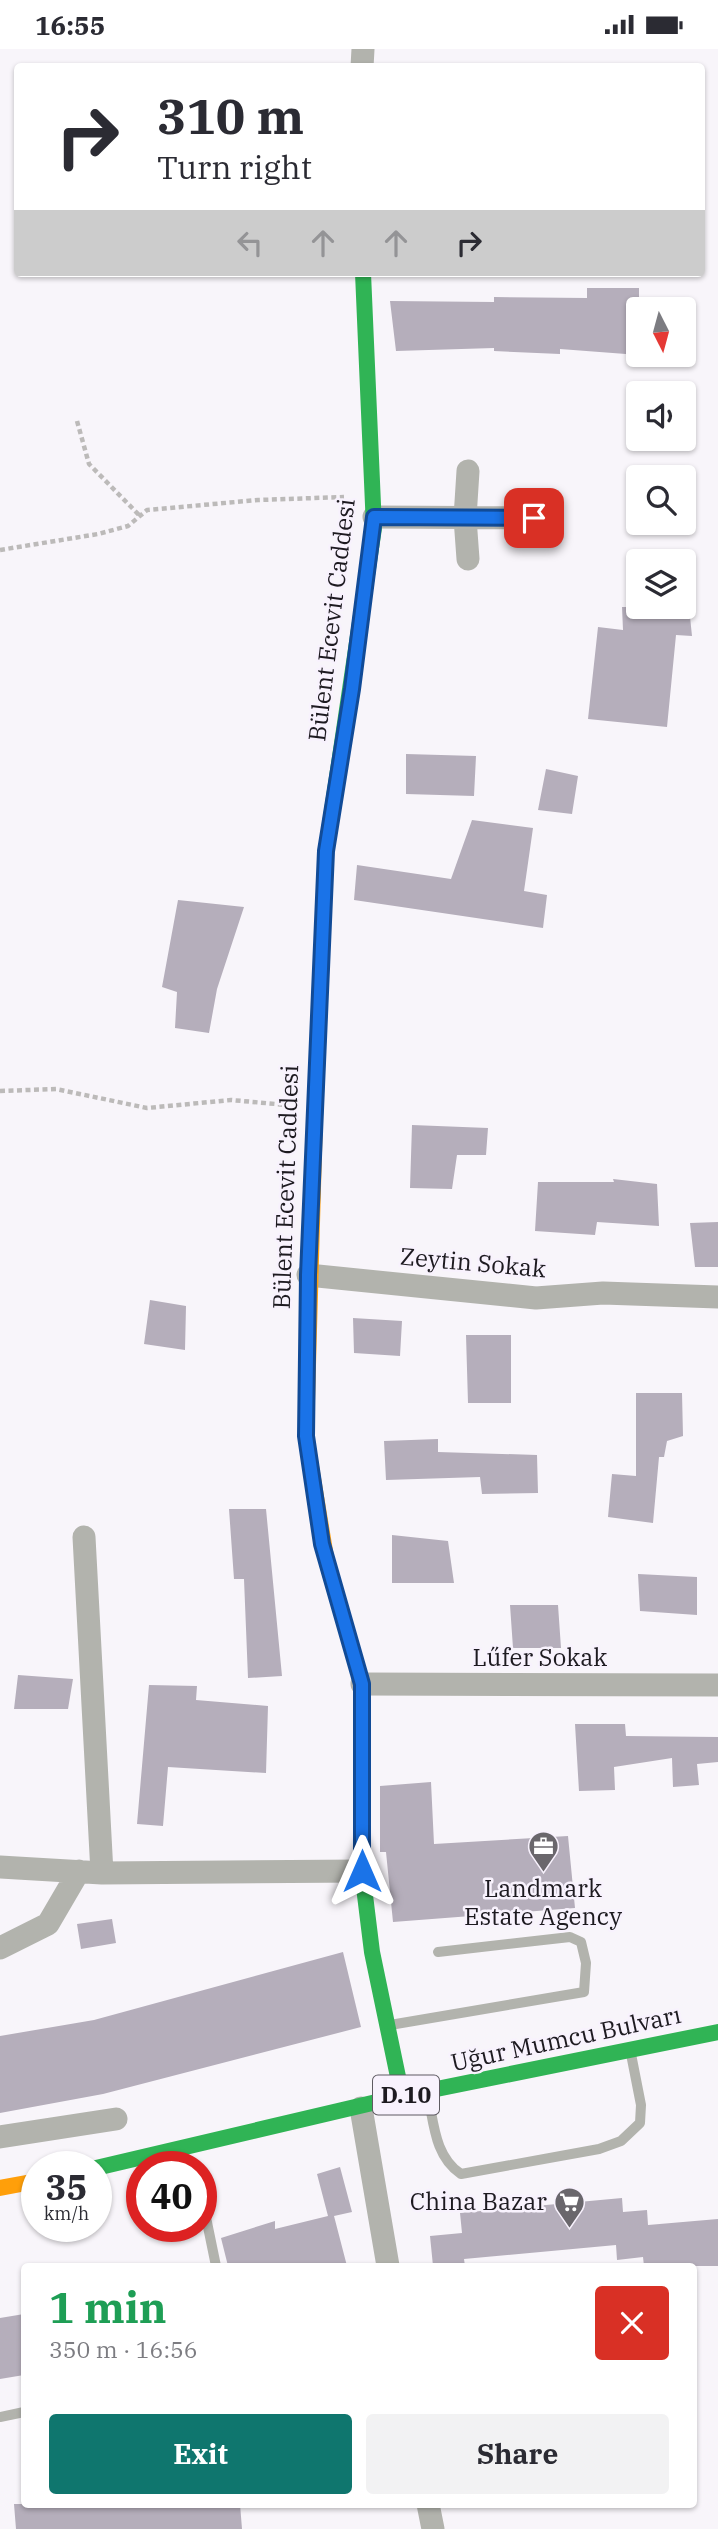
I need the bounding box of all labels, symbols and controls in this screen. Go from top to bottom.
text: 16:55 [35,8,105,42]
text: 310 m [157,84,304,147]
icon: right [42,91,133,182]
text: Turn right [157,146,312,188]
icon: left [231,224,269,262]
icon: ahead [304,224,342,262]
icon: ahead [377,224,415,262]
icon: right [450,224,488,262]
north arrow [626,297,696,367]
map controls [626,297,696,619]
button: sound [626,381,696,451]
button: search [626,465,696,535]
pin [504,488,564,548]
street label: Bülent Ecevit Caddesi [300,497,362,743]
icon: arrive [515,499,553,537]
button: layers [626,549,696,619]
street label: Bülent Ecevit Caddesi [265,1064,305,1310]
street label: Zeytin Sokak [399,1240,547,1284]
street label: Lűfer Sokak [473,1641,607,1673]
office icon: Landmark Estate Agency [526,1830,560,1874]
position arrow [325,1834,399,1908]
place label: Landmark Estate Agency [464,1872,622,1932]
street label: Uğur Mumcu Bulvarı [448,1998,684,2078]
road number: D.10 [373,2075,439,2115]
speed limit sign: 40 [126,2151,217,2242]
text: 35 [45,2164,88,2210]
place label: China Bazar [410,2185,547,2217]
supermarket icon: China Bazar [553,2185,587,2229]
text: km/h [44,2202,89,2225]
text: 1 min [49,2280,167,2335]
button: close [595,2286,669,2360]
text: 350 m · 16:56 [49,2334,198,2364]
button: Exit [49,2414,352,2494]
button: Share [366,2414,669,2494]

